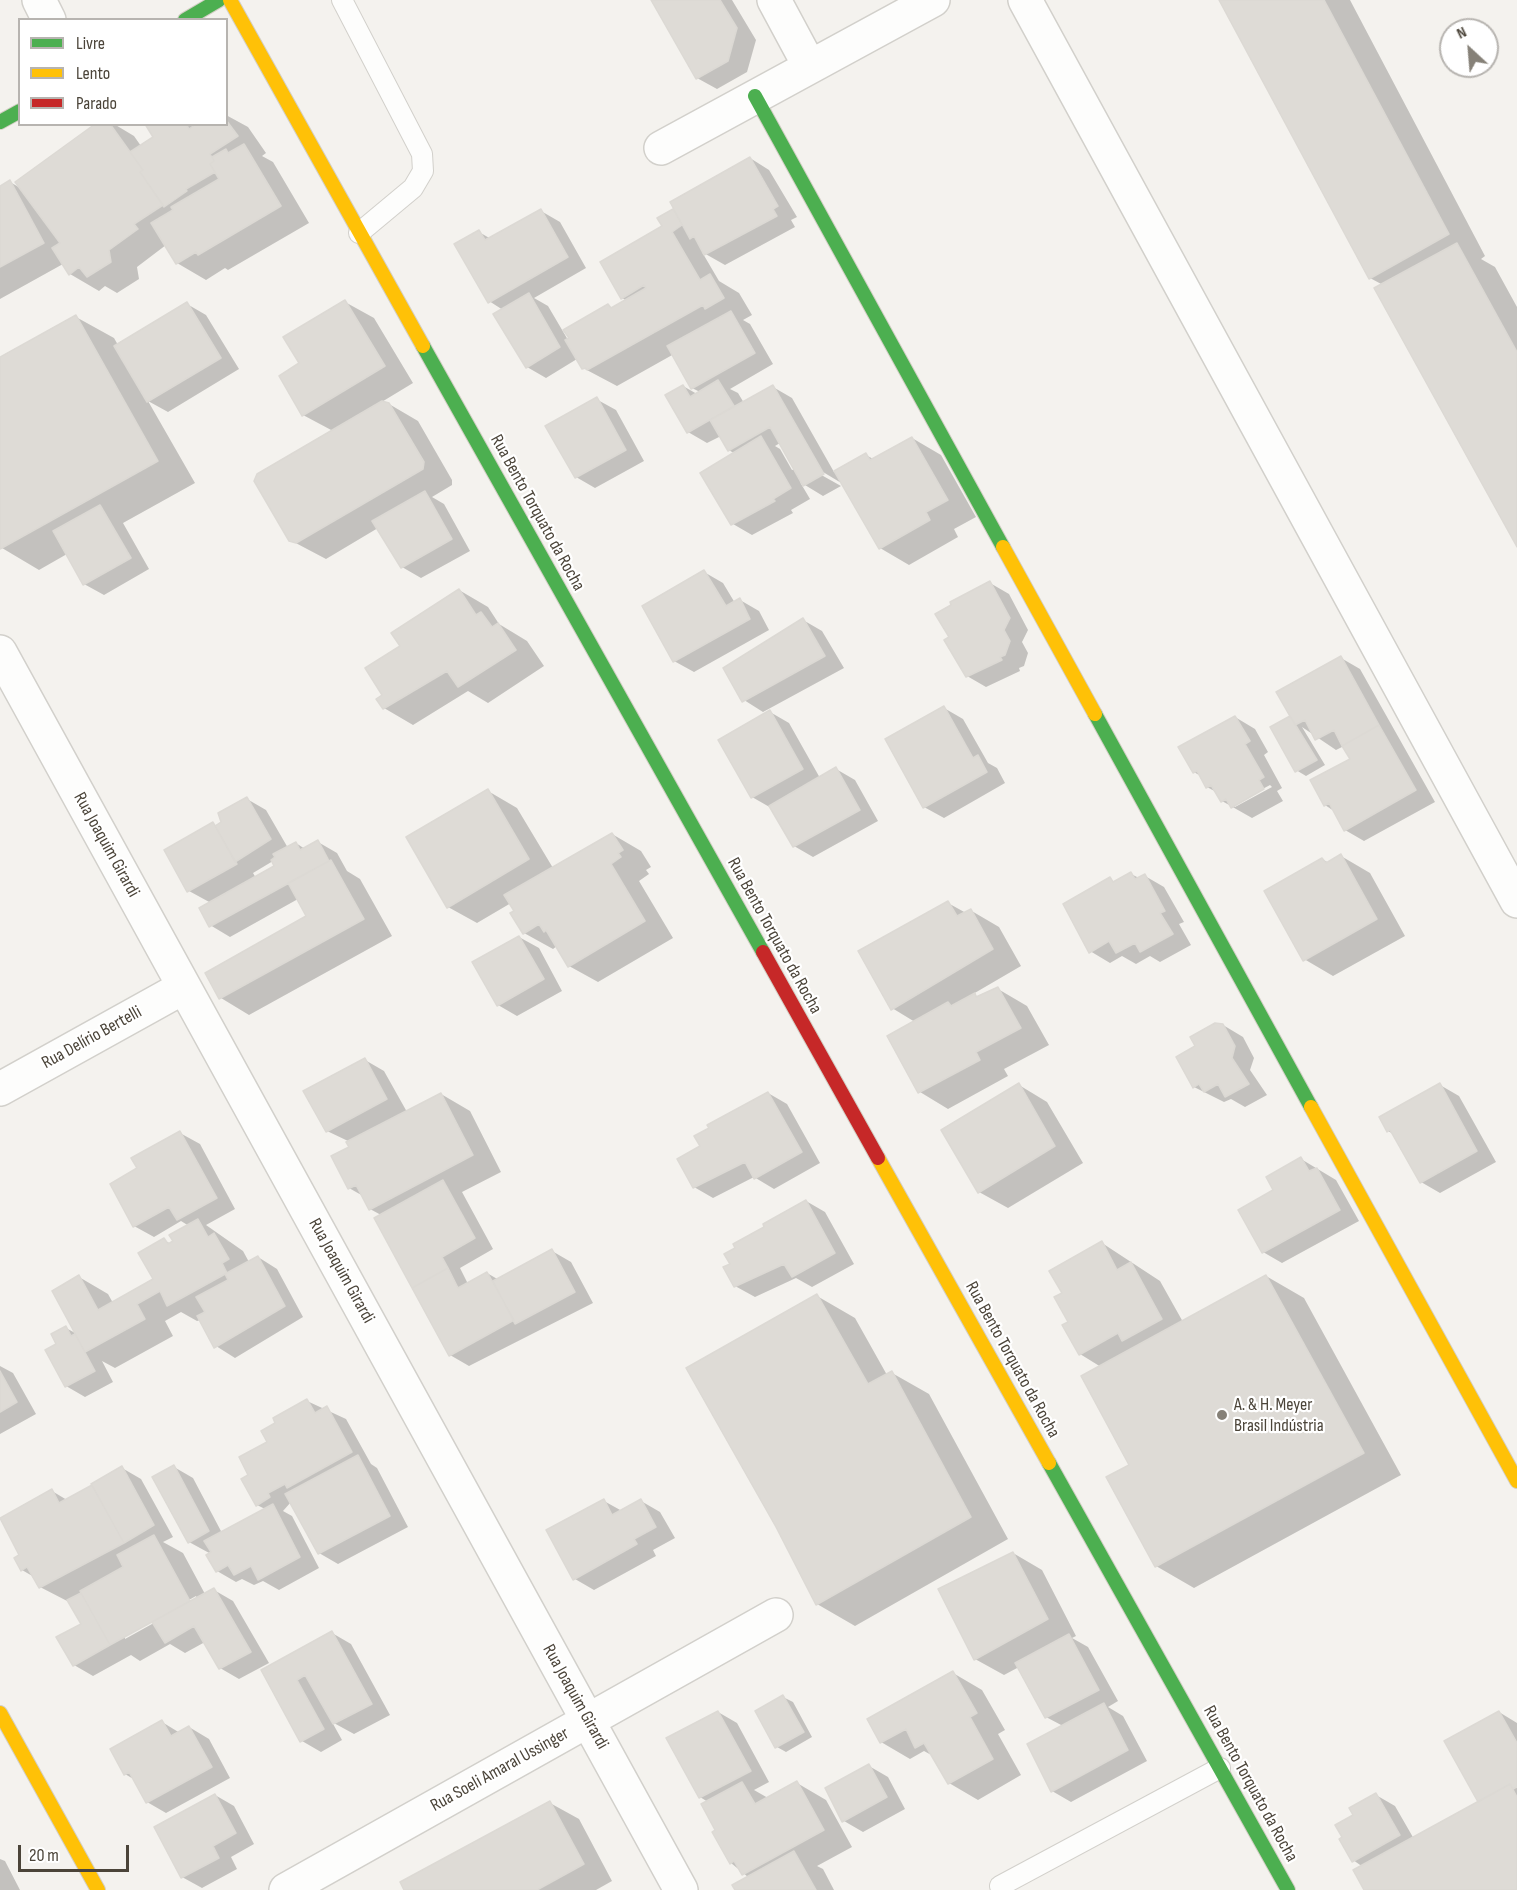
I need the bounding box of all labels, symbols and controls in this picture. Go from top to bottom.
legend [18,18,228,126]
north arrow [1439,18,1499,78]
text: N [1454,23,1470,44]
text: Livre [76,33,105,54]
text: Lento [76,63,110,84]
text: Parado [76,93,117,114]
street label: Rua Bento Torquato da Rocha [485,431,589,595]
street label: Rua Joaquim Girardi [68,789,144,901]
street label: Rua Bento Torquato da Rocha [722,854,826,1018]
street label: Rua Delírio Bertelli [38,1002,146,1074]
street label: Rua Joaquim Girardi [303,1215,379,1327]
street label: Rua Bento Torquato da Rocha [960,1278,1064,1442]
place label: A. & H. Meyer Brasil Indústria [1234,1394,1324,1436]
marker: A. & H. Meyer Brasil Indústria [1215,1408,1229,1422]
street label: Rua Joaquim Girardi [537,1641,613,1753]
street label: Rua Bento Torquato da Rocha [1198,1702,1302,1866]
street label: Rua Soeli Amaral Ussinger [427,1723,573,1817]
scale bar [21,1833,132,1871]
text: 20 m [29,1845,59,1866]

